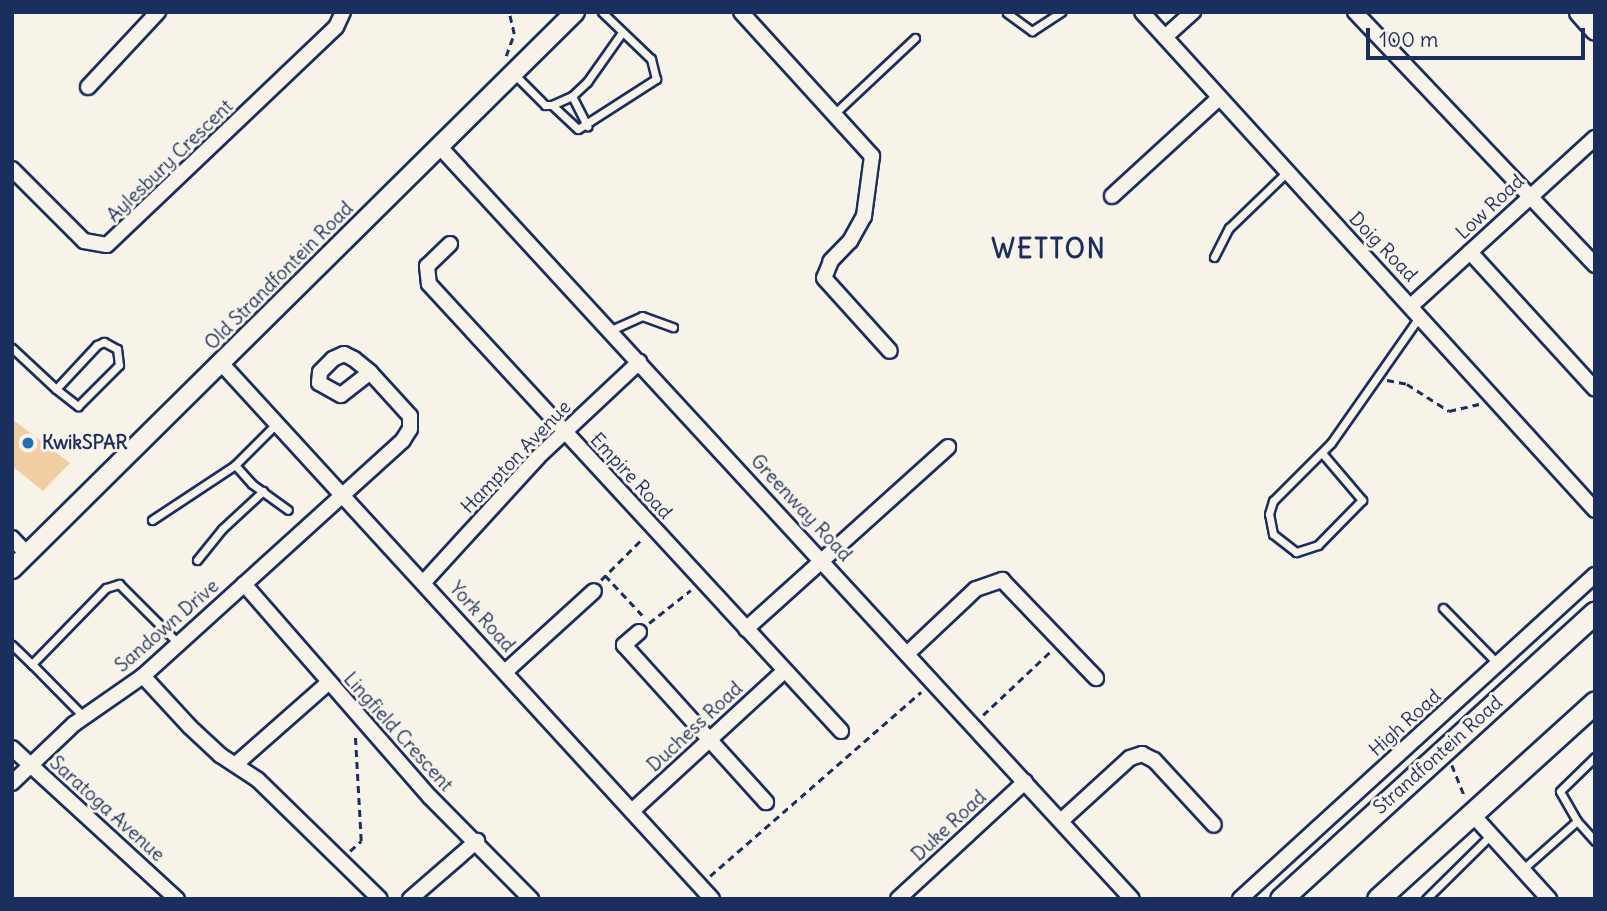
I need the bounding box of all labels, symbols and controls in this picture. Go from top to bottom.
scale bar [1369,14,1588,58]
text: 100 m [1379,26,1438,53]
street label: Aylesbury Crescent [102,95,238,227]
street label: Low Road [1451,170,1529,244]
street label: Old Strandfontein Road [200,197,358,355]
street label: Doig Road [1344,207,1422,287]
district label: WETTON [992,233,1106,265]
street label: Hampton Avenue [456,396,576,518]
street label: Empire Road [585,428,677,524]
place label: KwikSPAR [42,432,128,454]
marker: KwikSPAR [20,435,36,451]
street label: Greenway Road [746,450,856,566]
street label: Sandown Drive [111,575,223,677]
street label: York Road [445,577,519,657]
street label: Lingfield Crescent [339,668,457,796]
street label: Duchess Road [643,677,747,777]
street label: High Road [1364,685,1446,761]
street label: Strandfontein Road [1369,691,1507,819]
street label: Saratoga Avenue [45,751,169,867]
street label: Duke Road [907,786,991,866]

